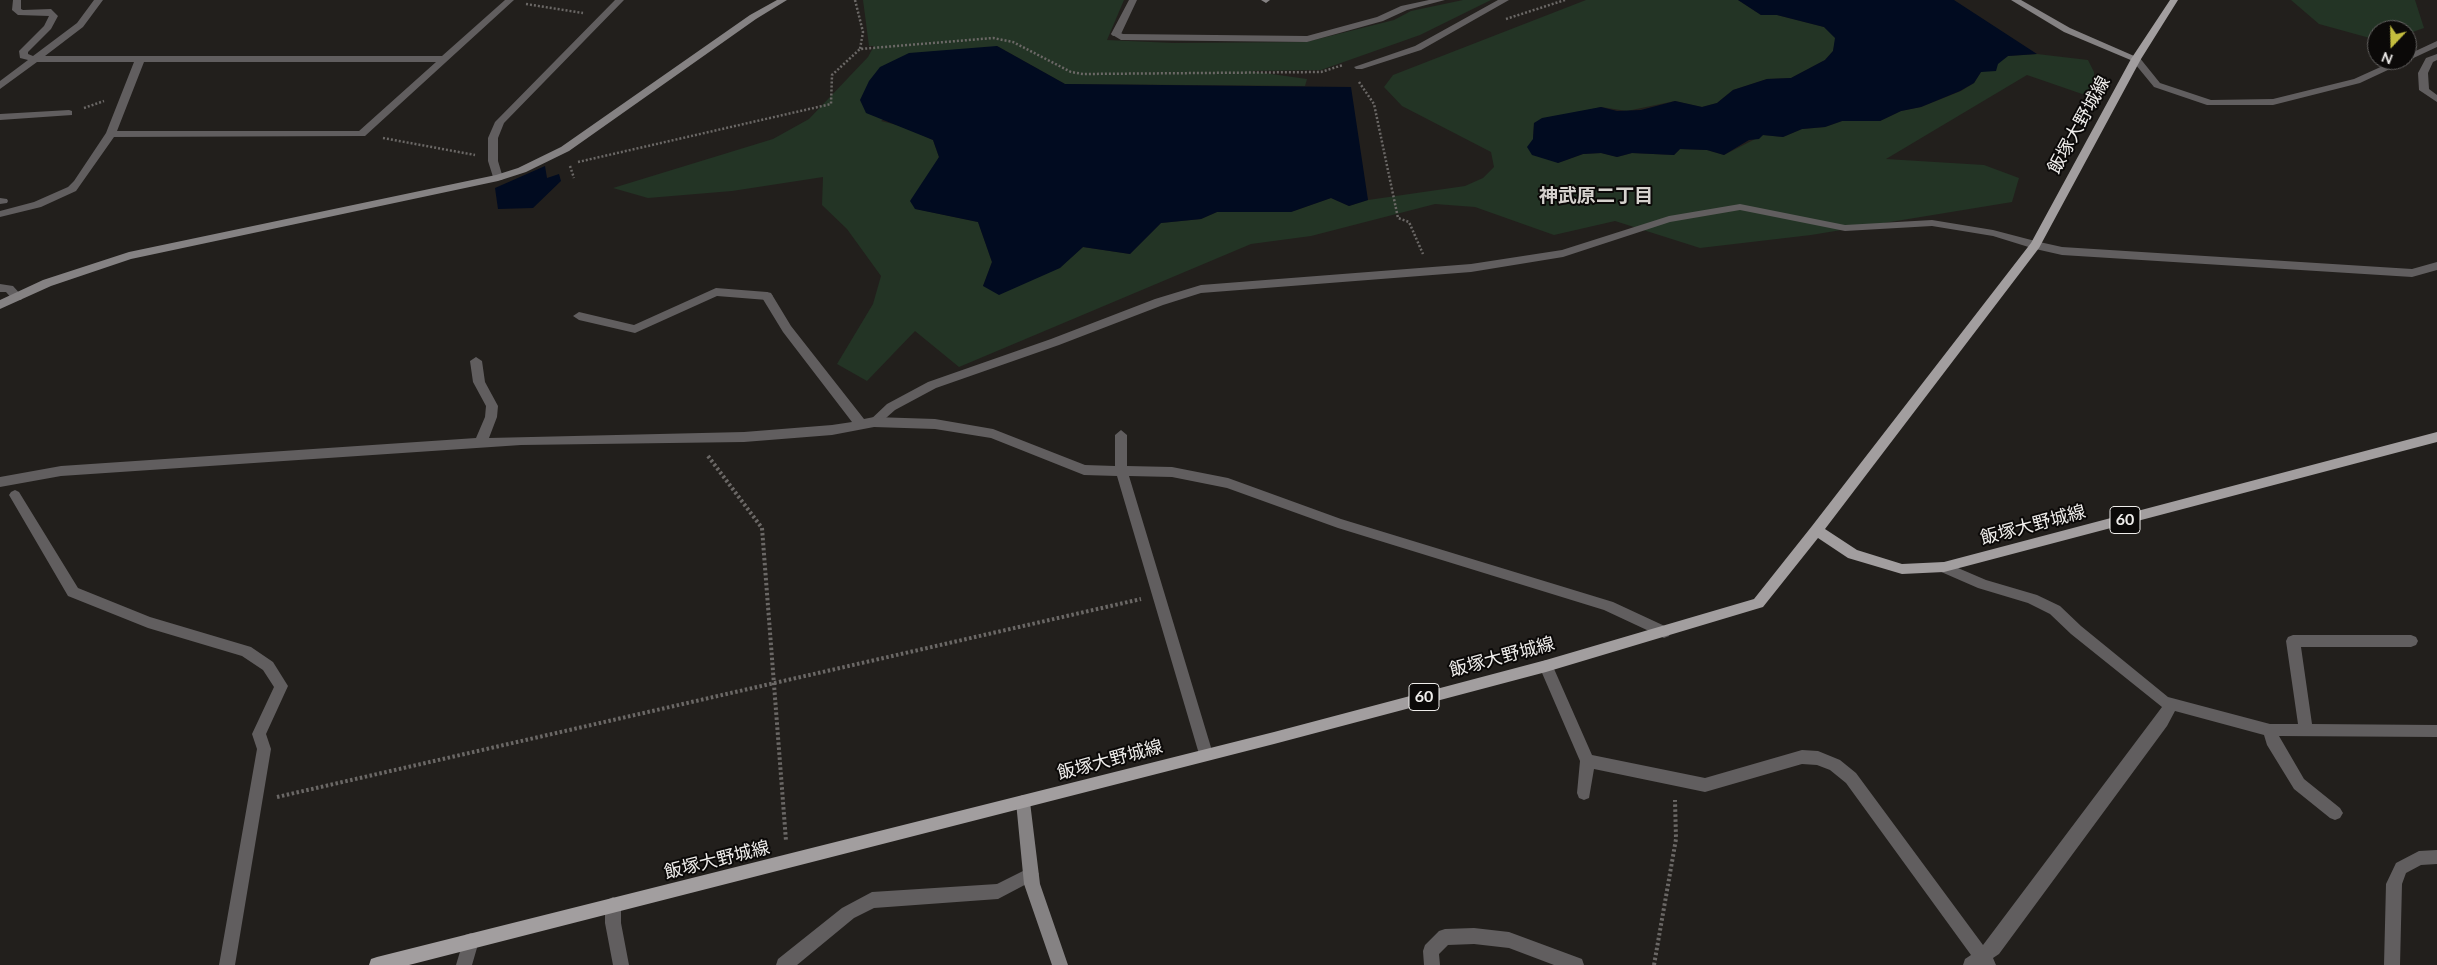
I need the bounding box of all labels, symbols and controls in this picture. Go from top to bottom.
north arrow [2367,20,2417,70]
text: N [2379,49,2395,68]
street label: 飯塚大野城線 [2043,73,2115,177]
district label: 神武原二丁目 [1539,185,1653,207]
street label: 飯塚大野城線 [1978,501,2088,549]
road number: 60 [2110,506,2140,534]
street label: 飯塚大野城線 [1447,633,1557,681]
road number: 60 [1409,684,1439,710]
street label: 飯塚大野城線 [1055,736,1165,784]
street label: 飯塚大野城線 [662,836,772,884]

